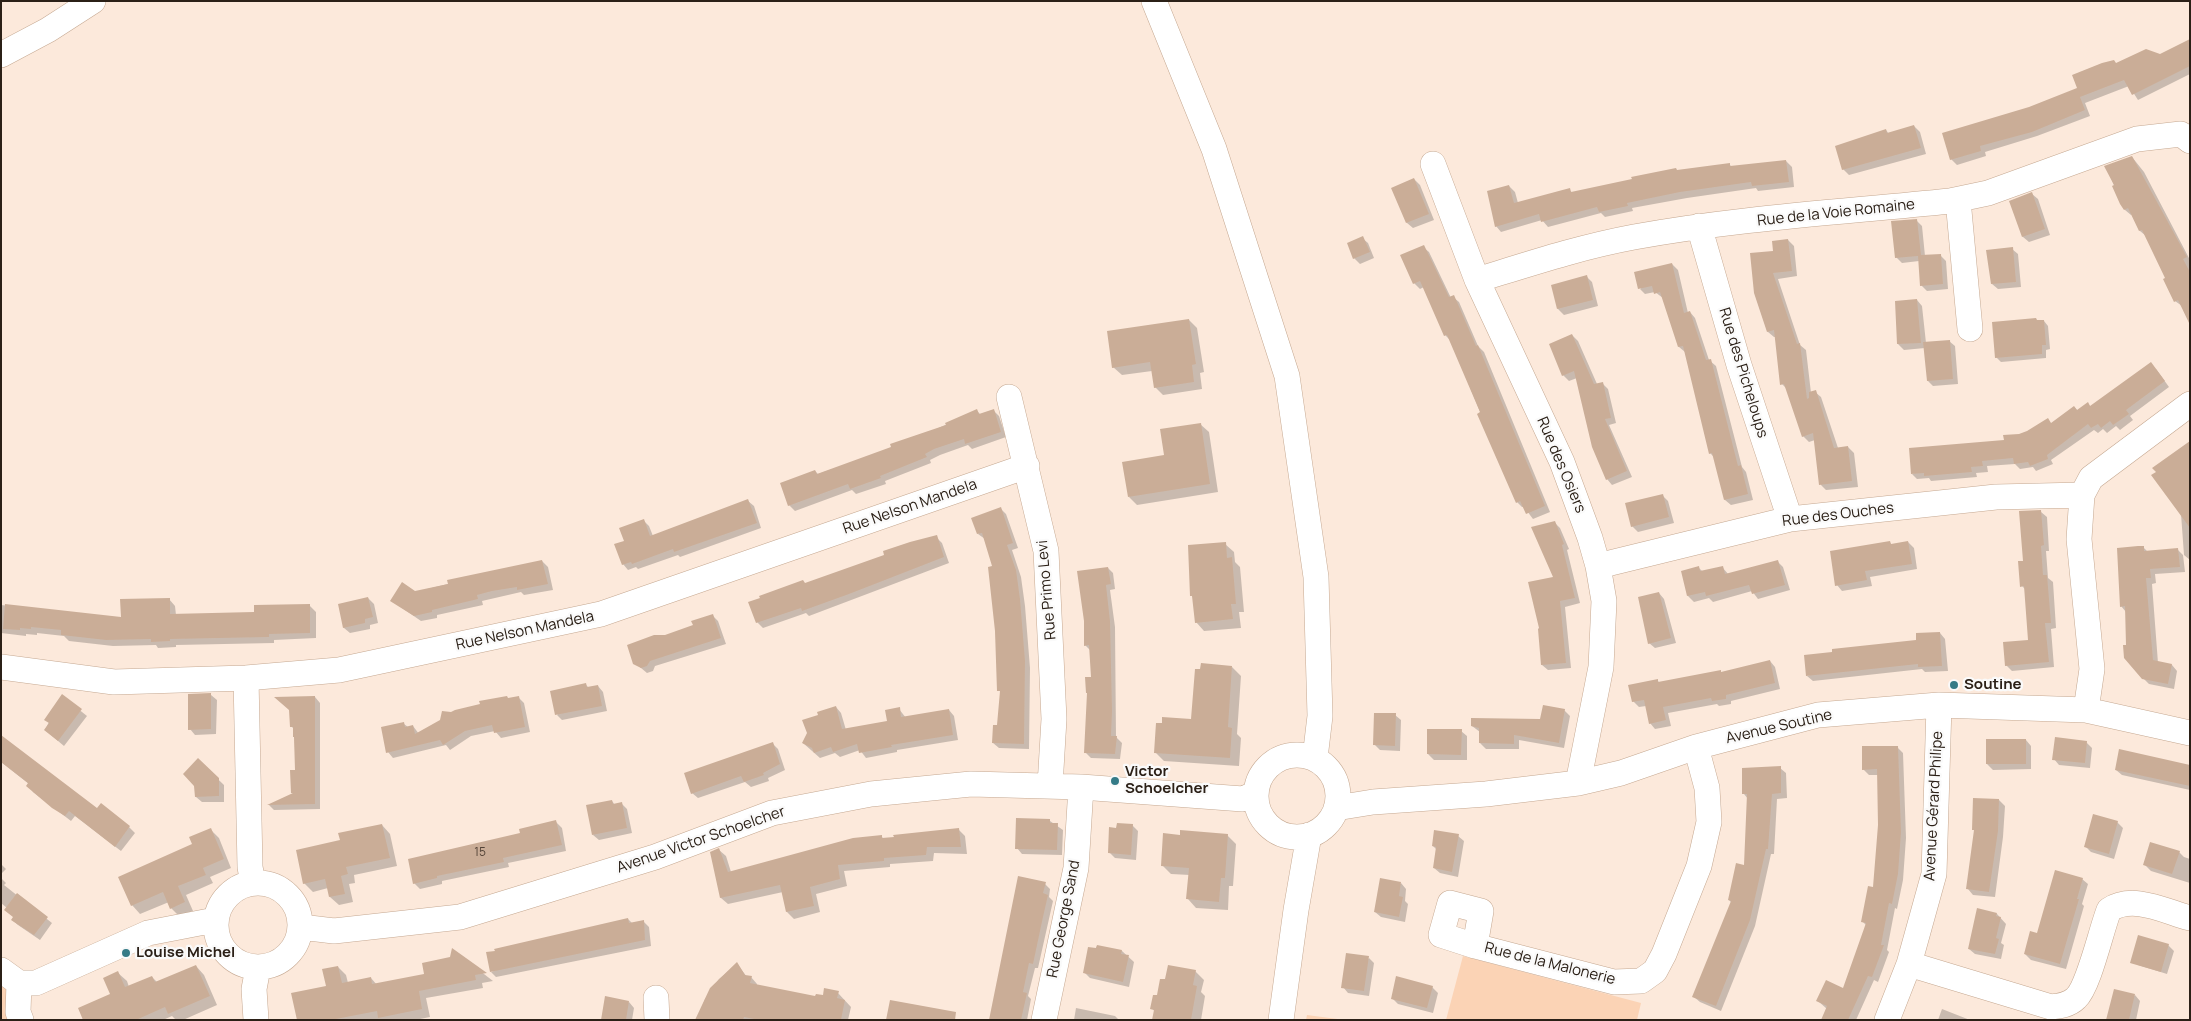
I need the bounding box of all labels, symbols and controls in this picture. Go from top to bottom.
street label: Rue de la Voie Romaine [1756,196,1916,230]
street label: Rue des Picheloups [1715,306,1771,440]
street label: Rue des Osiers [1533,414,1589,516]
street label: Rue Nelson Mandela [841,476,979,538]
street label: Rue des Ouches [1781,499,1895,531]
street label: Rue Primo Levi [1034,539,1060,641]
street label: Rue Nelson Mandela [454,608,596,654]
place label: Soutine [1964,676,2022,694]
marker: Soutine [1948,679,1960,691]
street label: Avenue Soutine [1724,706,1834,748]
street label: Avenue Gérard Philipe [1921,730,1947,882]
place label: Victor Schoelcher [1125,763,1208,798]
marker: Victor Schoelcher [1109,775,1121,787]
street label: Avenue Victor Schoelcher [614,803,788,877]
house number: 15 [474,846,486,860]
street label: Rue George Sand [1044,859,1084,979]
street label: Rue de la Malonerie [1483,939,1617,989]
place label: Louise Michel [136,944,235,962]
marker: Louise Michel [120,947,132,959]

